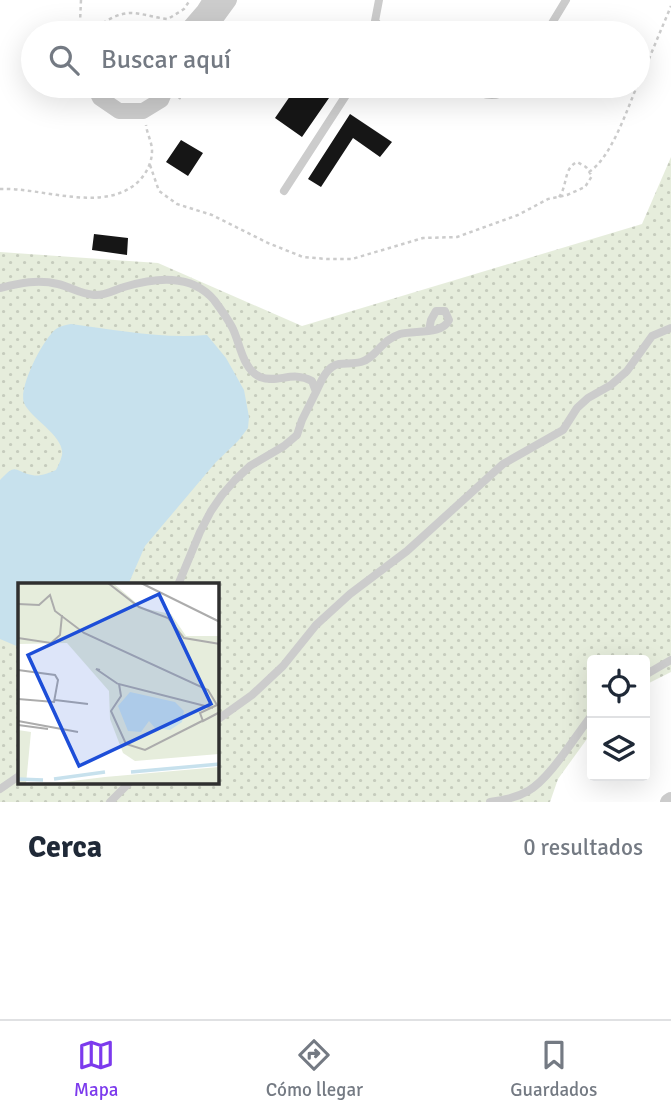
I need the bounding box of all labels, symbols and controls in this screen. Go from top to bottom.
search box [21,21,650,98]
icon: search [45,41,83,79]
text: Buscar aquí [101,44,231,76]
inset map [18,583,219,785]
map controls [587,655,650,781]
button: locate [587,655,650,718]
button: layers [587,718,650,781]
text: Cerca [28,829,102,866]
text: 0 resultados [523,833,643,862]
tab: Mapa [74,1036,118,1102]
tab: Cómo llegar [266,1036,363,1102]
tab: Guardados [510,1036,597,1102]

